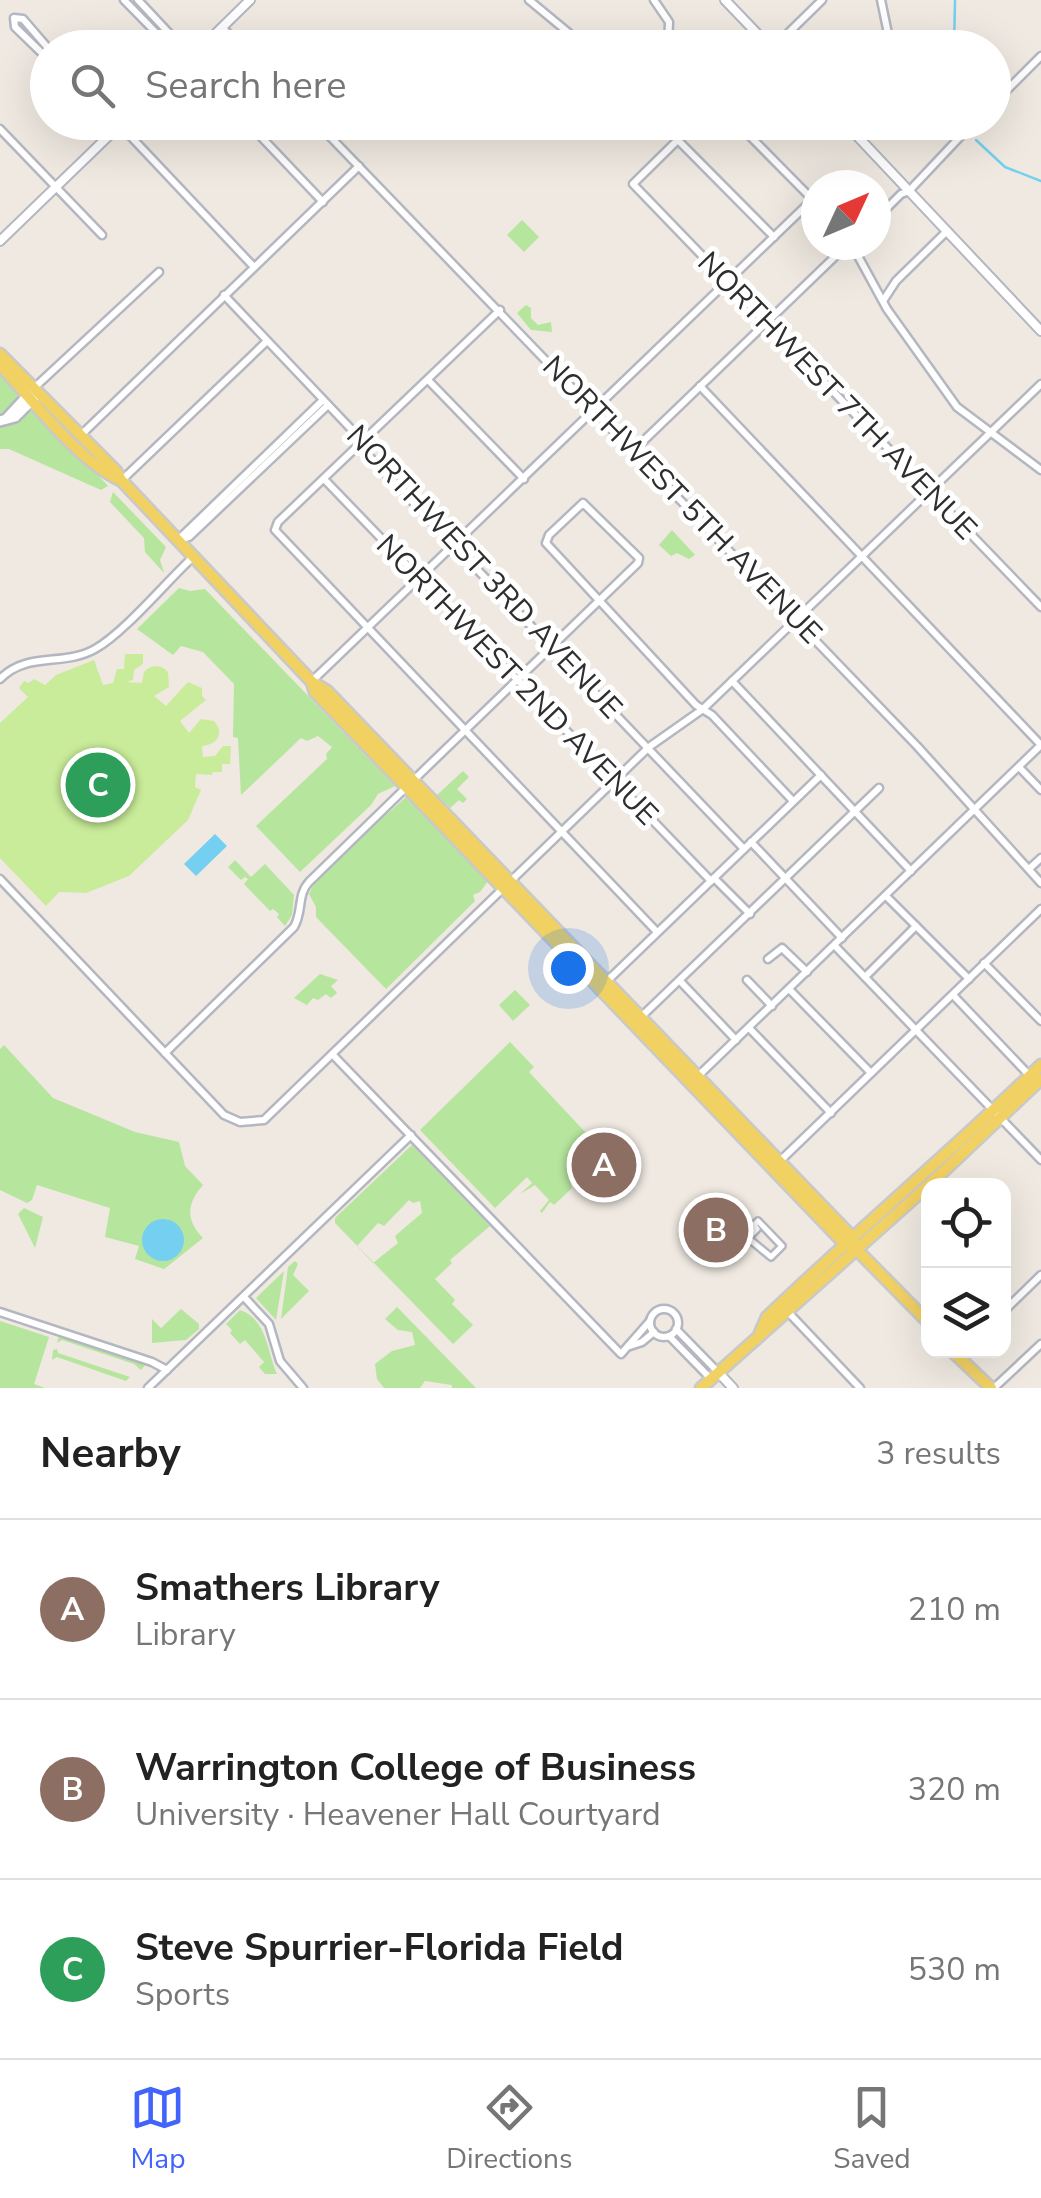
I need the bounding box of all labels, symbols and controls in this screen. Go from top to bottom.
search box [30,30,1011,140]
icon: search [65,58,120,113]
text: Search here [145,60,346,111]
north arrow [801,170,891,260]
street label: NORTHWEST 7TH AVENUE [688,243,986,549]
street label: NORTHWEST 5TH AVENUE [533,347,831,653]
street label: NORTHWEST 3RD AVENUE [337,416,631,728]
street label: NORTHWEST 2ND AVENUE [367,526,667,834]
pin: C [66,748,130,822]
your location [543,943,594,994]
pin: A [572,1128,636,1202]
map controls [921,1178,1011,1358]
button: locate [921,1178,1011,1268]
pin: B [684,1192,748,1268]
button: layers [921,1268,1011,1358]
text: Nearby [40,1425,181,1482]
text: 3 results [876,1432,1001,1475]
text: Smathers Library [135,1562,439,1613]
text: A [61,1588,84,1631]
text: 210 m [908,1588,1001,1631]
text: Library [135,1613,236,1656]
text: Warrington College of Business [135,1742,696,1793]
text: B [61,1768,84,1811]
text: 320 m [908,1768,1001,1811]
text: University · Heavener Hall Courtyard [135,1793,661,1836]
text: Steve Spurrier-Florida Field [135,1922,623,1973]
text: C [62,1948,83,1991]
text: 530 m [908,1948,1001,1991]
text: Sports [135,1973,230,2016]
tab: Map [130,2080,185,2178]
tab: Directions [446,2080,572,2178]
tab: Saved [833,2080,911,2178]

